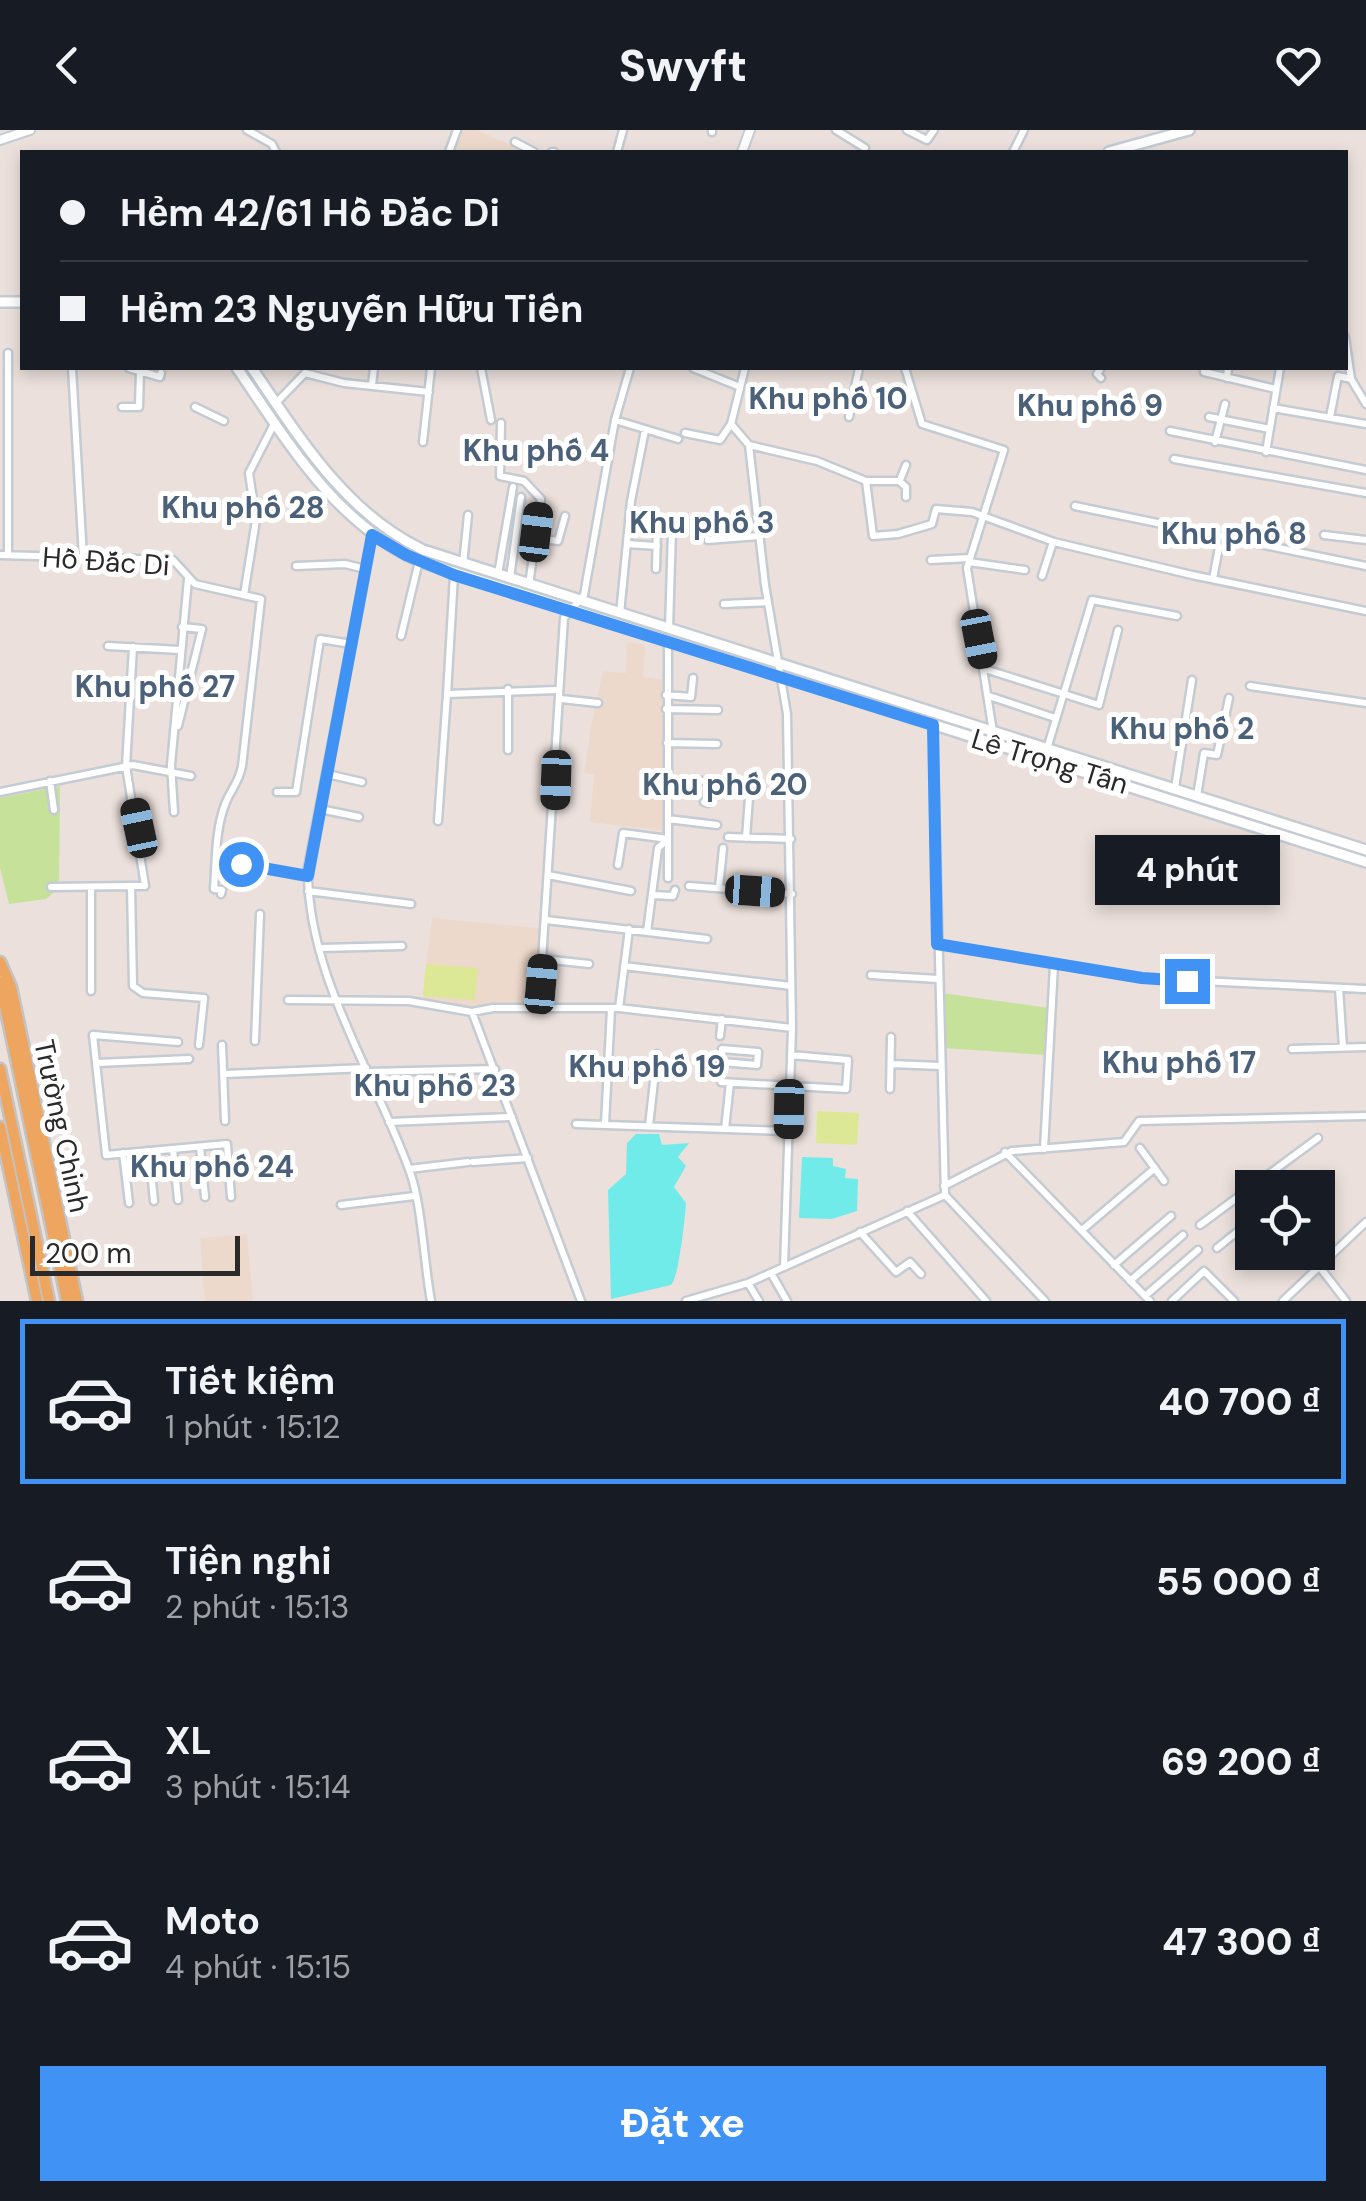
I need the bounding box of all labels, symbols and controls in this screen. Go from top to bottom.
text: Swyft [619,36,747,95]
icon: back [40,38,95,93]
icon: heart [1271,38,1326,93]
text: Hẻm 42/61 Hồ Đắc Di [120,188,500,238]
text: Hẻm 23 Nguyễn Hữu Tiến [120,284,583,334]
district label: Khu phố 10 [748,379,908,418]
district label: Khu phố 9 [1017,386,1163,425]
district label: Khu phố 4 [463,431,609,470]
district label: Khu phố 28 [161,488,325,527]
car [517,500,555,564]
district label: Khu phố 3 [629,503,775,542]
district label: Khu phố 8 [1161,514,1307,553]
street label: Hồ Đắc Di [41,539,171,584]
car [959,607,999,671]
district label: Khu phố 27 [75,667,235,706]
district label: Khu phố 2 [1110,709,1254,748]
street label: Lê Trọng Tấn [967,720,1133,803]
car [540,749,572,811]
district label: Khu phố 20 [642,765,808,804]
car [118,796,160,860]
callout: 4 phút [1094,836,1280,906]
route start [219,842,264,887]
text: 4 phút [1136,849,1239,891]
car [724,874,786,908]
car [523,953,559,1015]
route end [1165,959,1210,1004]
street label: Trường Chinh [25,1036,98,1216]
district label: Khu phố 17 [1102,1043,1256,1082]
district label: Khu phố 19 [568,1047,726,1086]
district label: Khu phố 23 [354,1066,516,1105]
car [773,1079,805,1139]
district label: Khu phố 24 [130,1147,294,1186]
map controls [1235,1170,1335,1270]
button: locate [1235,1170,1335,1270]
scale bar [30,1231,240,1276]
text: 200 m [45,1235,132,1272]
text: Tiết kiệm [165,1356,335,1406]
icon: car [45,1357,135,1447]
text: 40 700 ₫ [1158,1377,1321,1427]
text: 1 phút · 15:12 [165,1406,341,1448]
text: Tiện nghi [165,1536,332,1586]
icon: car [45,1537,135,1627]
text: 55 000 ₫ [1156,1557,1321,1607]
text: 2 phút · 15:13 [165,1586,349,1628]
text: XL [165,1716,212,1766]
icon: car [45,1717,135,1807]
text: 69 200 ₫ [1161,1737,1321,1787]
text: 3 phút · 15:14 [165,1766,350,1808]
text: Moto [165,1896,260,1946]
icon: car [45,1897,135,1987]
text: 47 300 ₫ [1162,1917,1321,1967]
text: 4 phút · 15:15 [165,1946,351,1988]
button: Đặt xe [40,2066,1326,2181]

